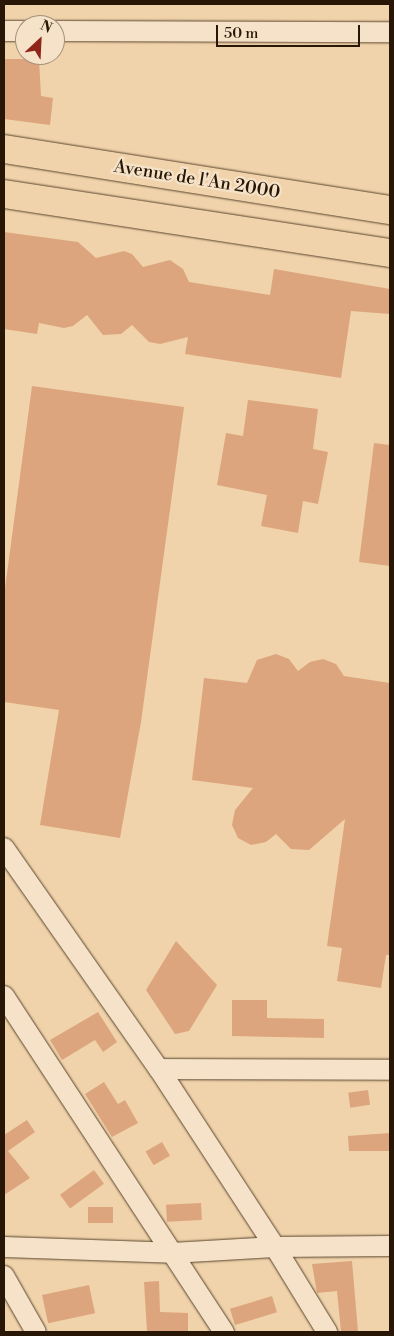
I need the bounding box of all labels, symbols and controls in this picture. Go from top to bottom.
north arrow [15,15,65,65]
scale bar [219,15,363,47]
text: N [37,17,55,38]
text: 50 m [224,24,258,43]
street label: Avenue de l'An 2000 [112,156,282,204]

